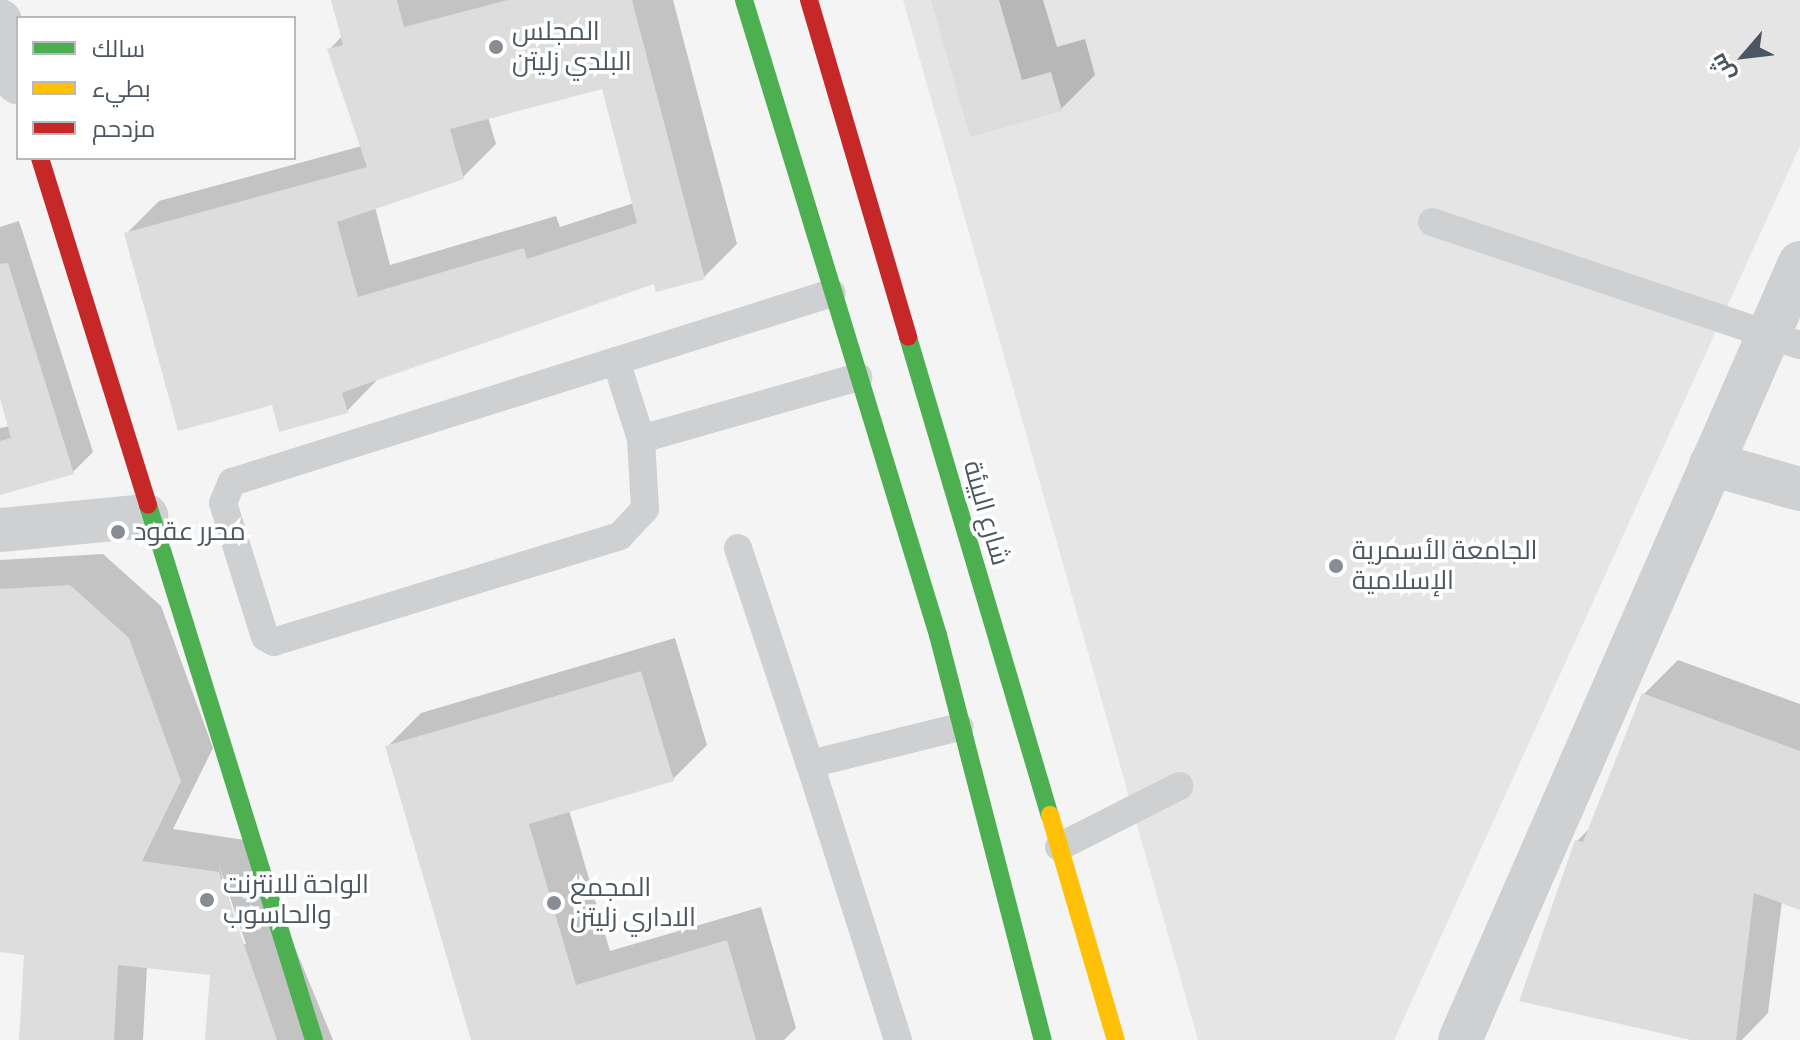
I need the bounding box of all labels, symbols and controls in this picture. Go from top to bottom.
legend [16,16,296,160]
place label: المجلس البلدي زليتن [512,16,632,78]
north arrow [1704,16,1784,96]
text: سالك [92,32,145,67]
marker: المجلس البلدي زليتن [487,38,505,56]
text: ش [1702,47,1744,87]
text: بطيء [92,72,151,107]
text: مزدحم [92,112,155,147]
street label: شارع البيئة [956,457,1016,569]
place label: محرر عقود [134,516,246,548]
marker: محرر عقود [109,523,127,541]
place label: الجامعة الأسمرية الإسلامية [1352,535,1538,596]
marker: الجامعة الأسمرية الإسلامية [1327,557,1345,575]
place label: الواحة للانترنت والحاسوب [223,869,369,930]
place label: المجمع الاداري زليتن [570,872,696,934]
marker: الواحة للانترنت والحاسوب [198,891,216,909]
marker: المجمع الاداري زليتن [545,894,563,912]

